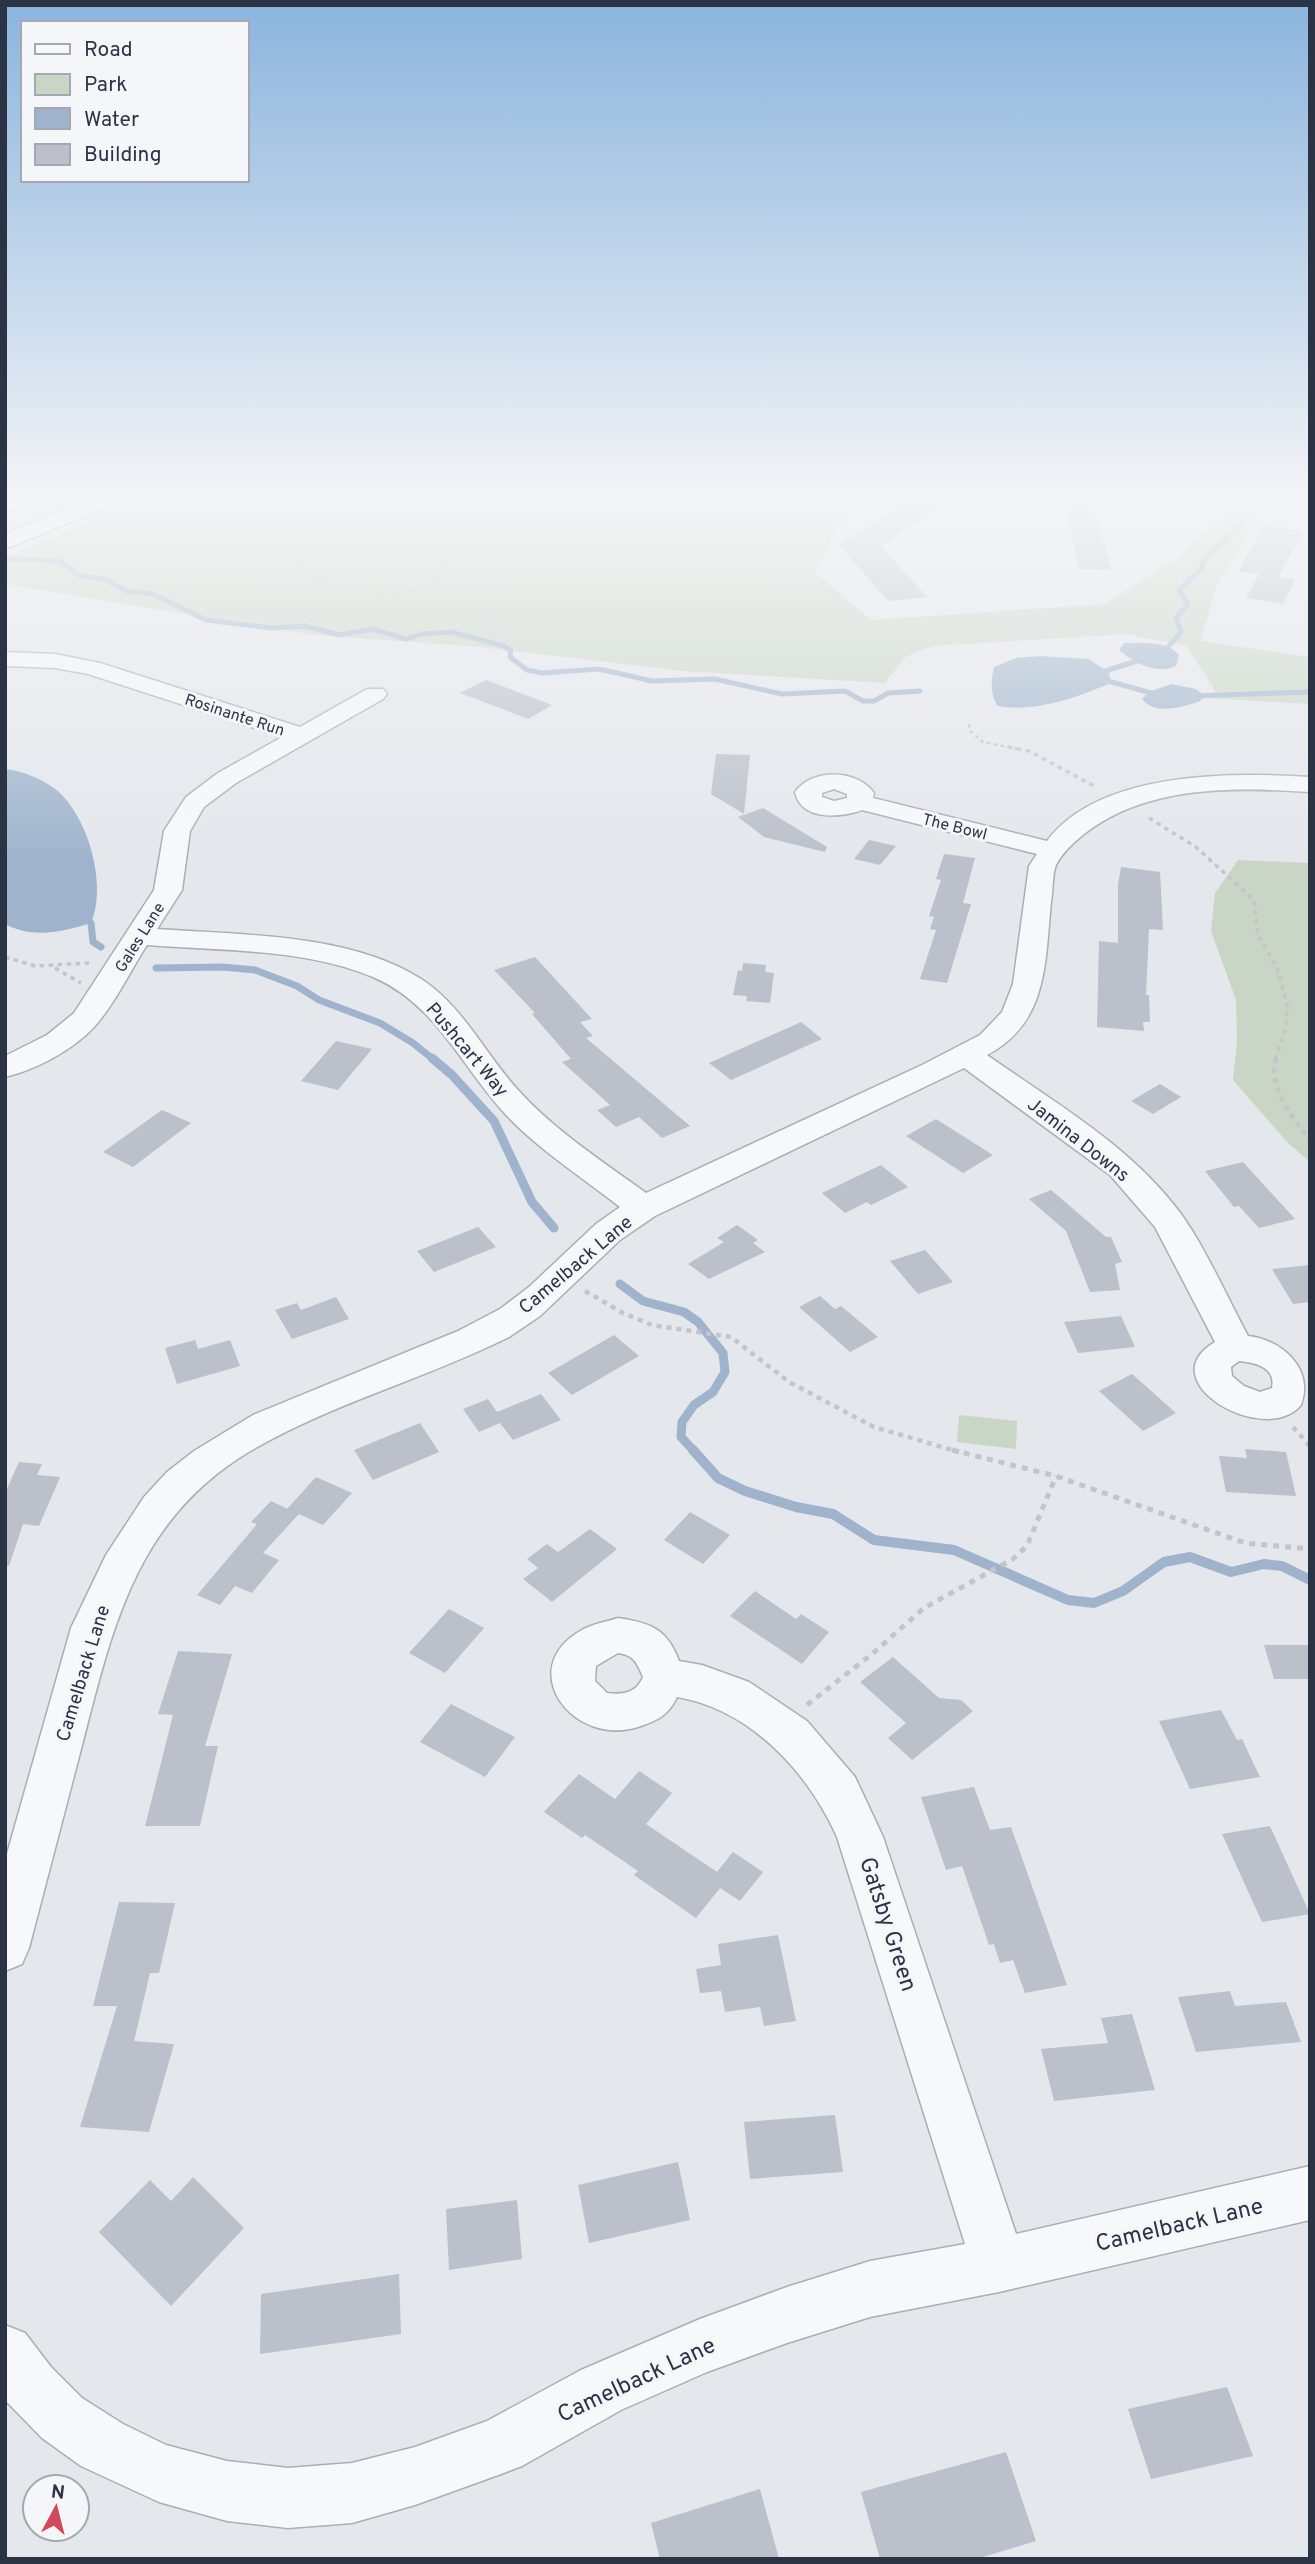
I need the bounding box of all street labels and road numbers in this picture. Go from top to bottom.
street label: Rosinante Run [182,690,287,741]
street label: The Bowl [920,810,989,846]
street label: Gales Lane [111,899,170,977]
street label: Pushcart Way [420,998,513,1103]
street label: Jamina Downs [1022,1093,1134,1188]
street label: Camelback Lane [514,1211,638,1320]
street label: Camelback Lane [52,1602,116,1745]
street label: Gatsby Green [851,1854,922,1996]
street label: Camelback Lane [1093,2193,1266,2260]
street label: Camelback Lane [553,2332,721,2431]

